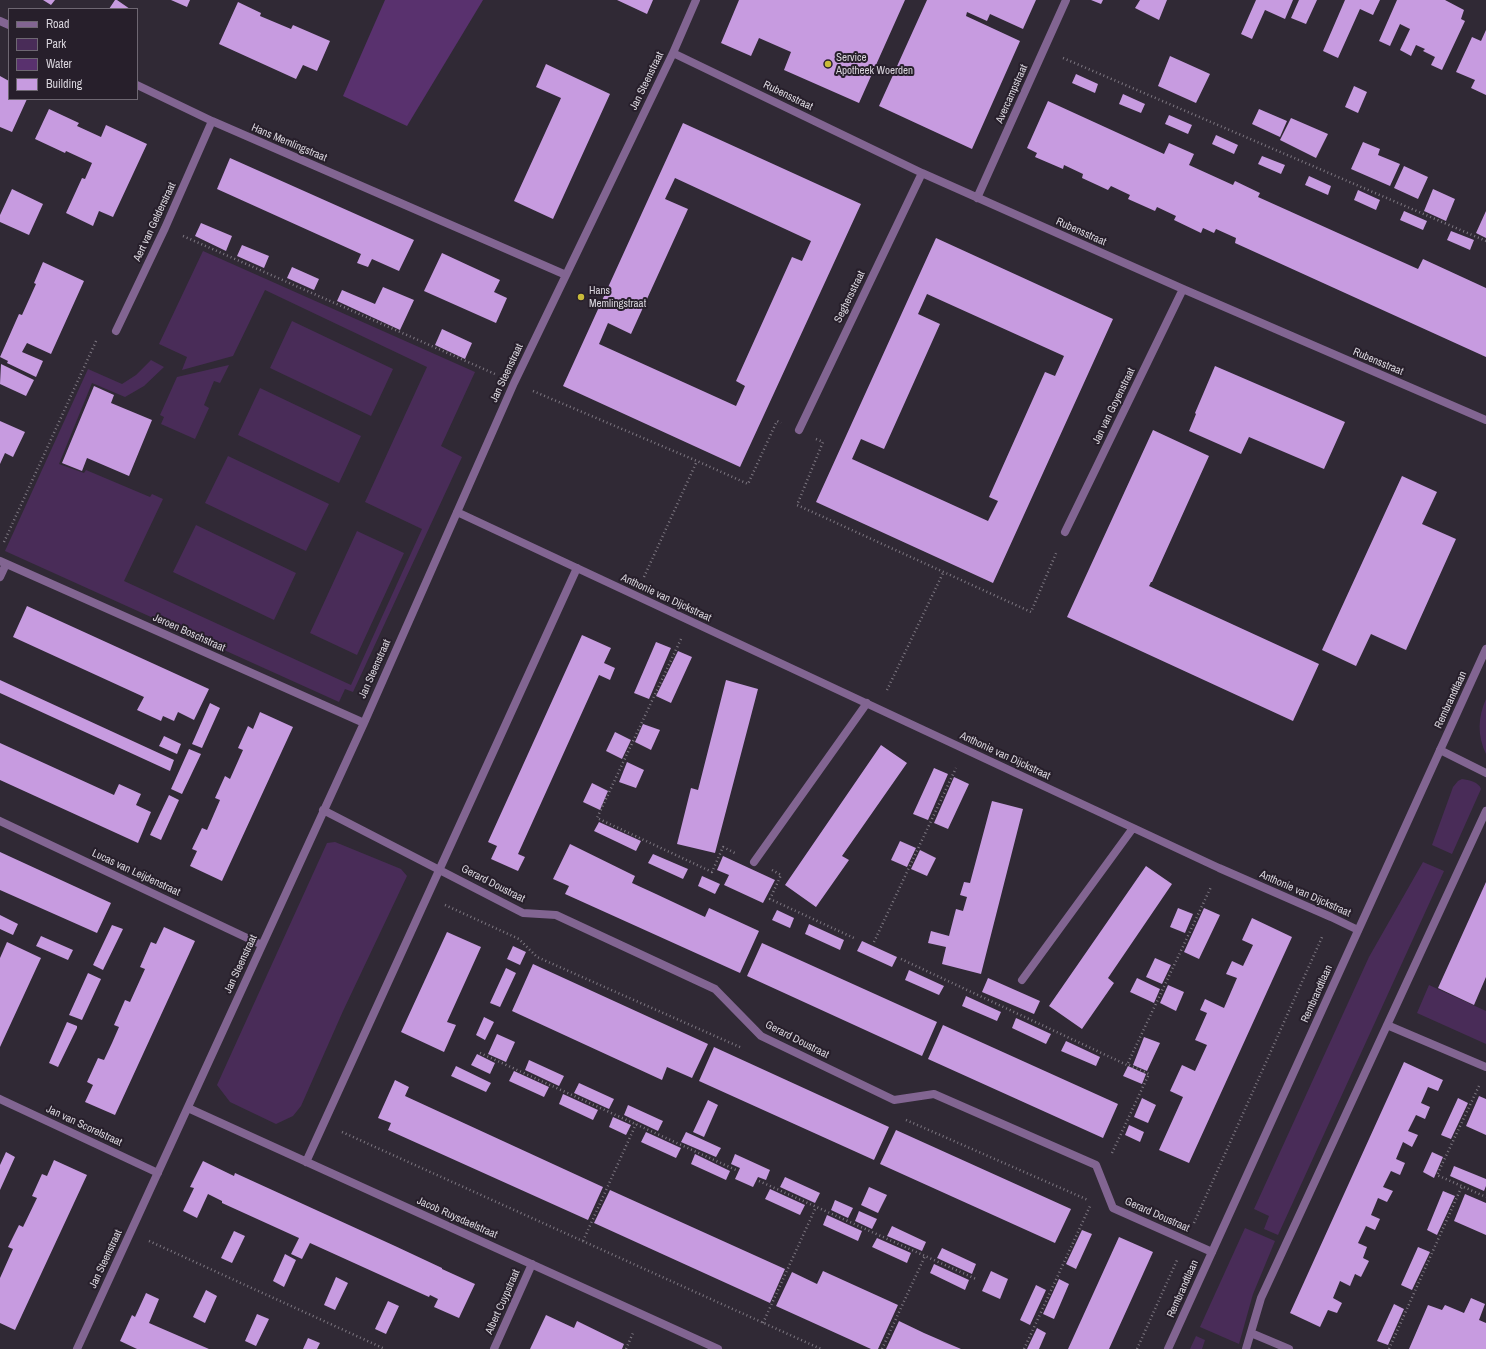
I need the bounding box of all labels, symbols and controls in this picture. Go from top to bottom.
legend [8,8,138,100]
text: Road [46,16,70,32]
text: Park [46,36,66,52]
street label: Jan Steenstraat [627,50,667,112]
place label: Service Apotheek Woerden [836,51,913,77]
text: Water [46,56,72,72]
marker: Service Apotheek Woerden [823,59,833,69]
street label: Avercampstraat [993,63,1031,125]
text: Building [46,76,82,92]
street label: Rubensstraat [761,78,815,114]
street label: Hans Memlingstraat [249,121,329,165]
street label: Aert van Gelderstraat [131,180,179,264]
street label: Rubensstraat [1054,215,1108,249]
street label: Seghersstraat [832,269,868,325]
place label: Hans Memlingstraat [589,284,646,310]
marker: Hans Memlingstraat [576,292,586,302]
street label: Jan Steenstraat [488,342,526,404]
street label: Rubensstraat [1351,345,1405,379]
street label: Jan van Goyenstraat [1090,366,1138,446]
street label: Anthonie van Dijckstraat [619,571,713,625]
street label: Jeroen Boschstraat [151,611,227,655]
street label: Jan Steenstraat [356,637,394,701]
street label: Rembrandtlaan [1432,669,1470,731]
street label: Anthonie van Dijckstraat [958,729,1052,783]
street label: Lucas van Leijdenstraat [90,847,182,899]
street label: Gerard Doustraat [459,862,527,906]
street label: Anthonie van Dijckstraat [1257,868,1353,920]
street label: Jan Steenstraat [222,933,260,995]
street label: Rembrandtlaan [1298,963,1336,1025]
street label: Gerard Doustraat [763,1018,831,1062]
street label: Jan van Scorelstraat [44,1103,124,1149]
street label: Jacob Ruysdaelstraat [415,1194,499,1242]
street label: Gerard Doustraat [1122,1195,1192,1235]
street label: Jan Steenstraat [87,1228,125,1290]
street label: Rembrandtlaan [1164,1258,1202,1320]
street label: Albert Cuypstraat [483,1267,523,1337]

